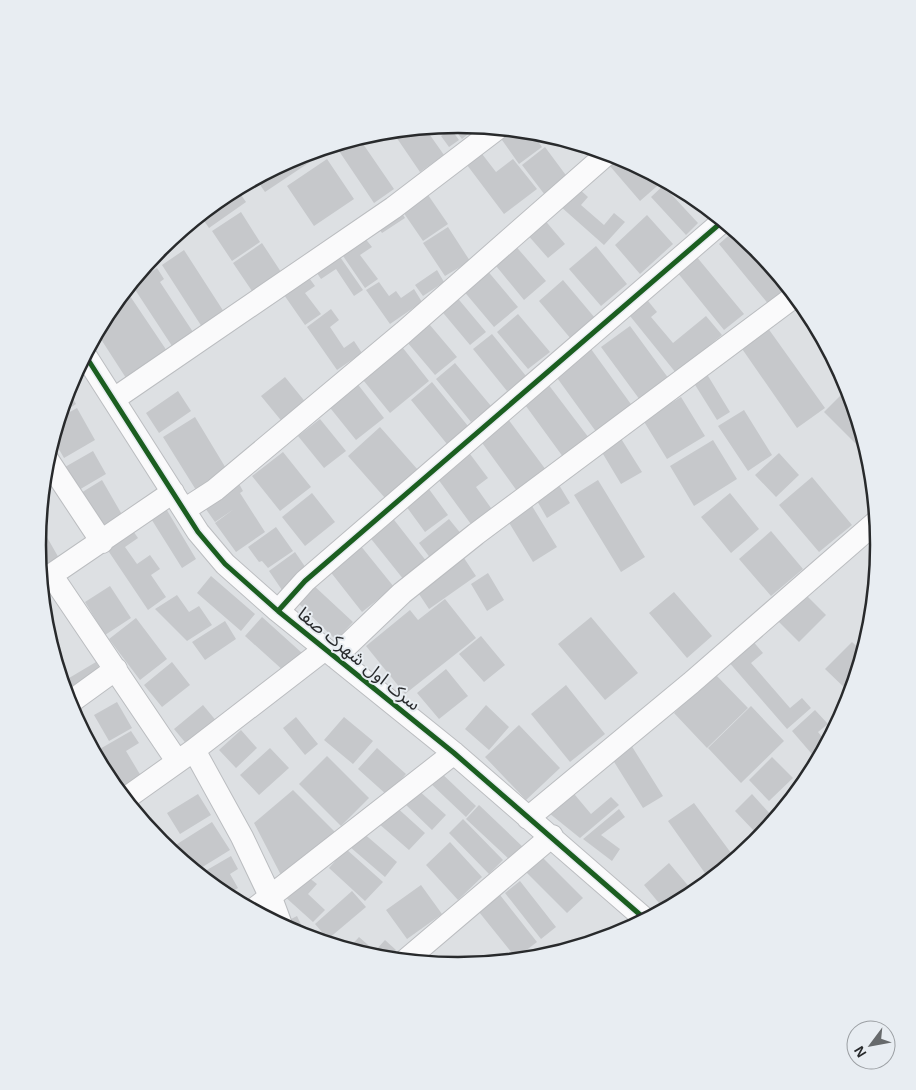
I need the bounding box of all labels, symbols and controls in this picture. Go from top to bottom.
street label: سرک اول شهرک صفا [293,603,424,715]
north arrow [846,1020,896,1070]
text: N [851,1043,869,1060]

